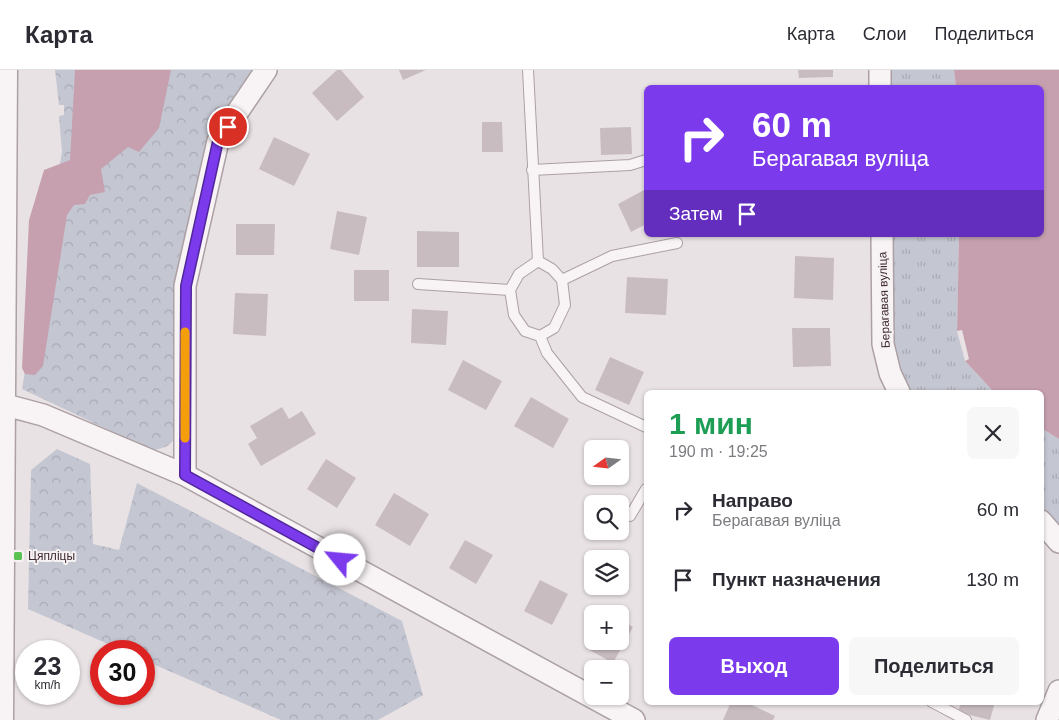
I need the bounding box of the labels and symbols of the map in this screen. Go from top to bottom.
pin [207,106,249,148]
street label: Берагавая вуліца [875,251,893,348]
north arrow [584,440,629,485]
position arrow [313,533,365,585]
place label: Цяпліцы [28,549,75,563]
marker: Цяпліцы [12,550,24,562]
speed limit sign: 30 [90,640,155,705]

